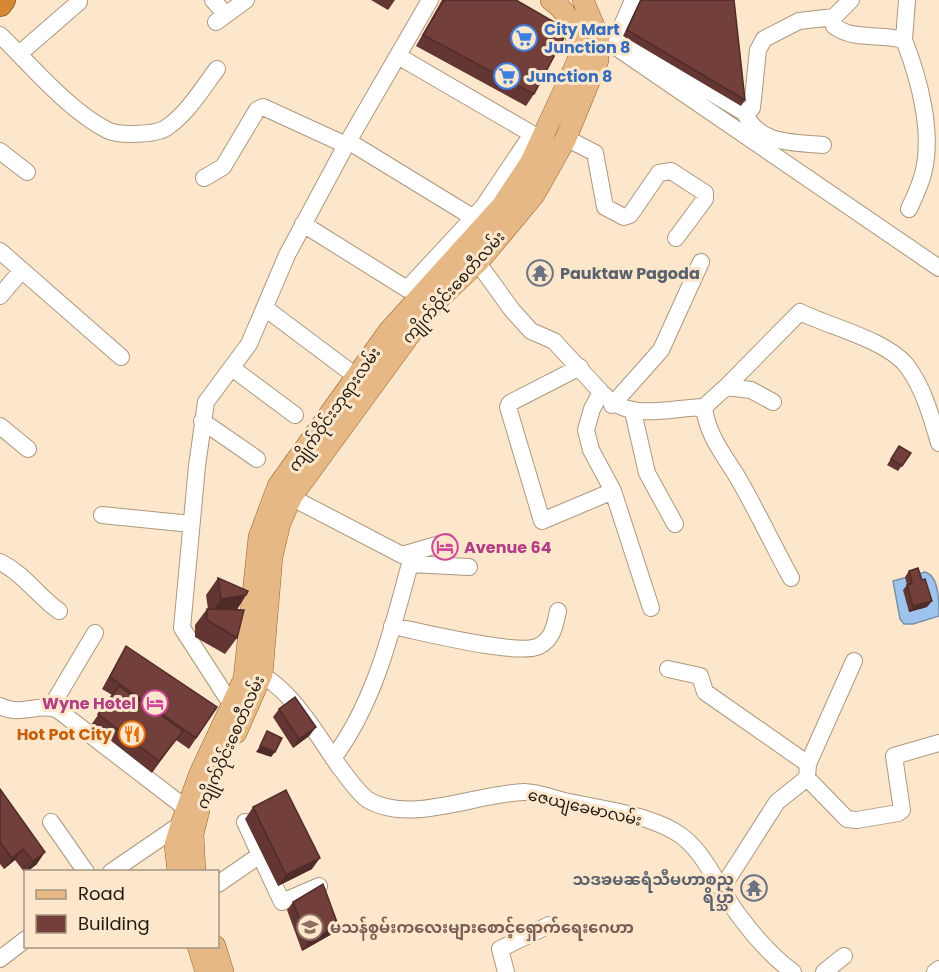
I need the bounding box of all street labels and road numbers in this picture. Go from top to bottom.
street label: ကျိုက်ဝိုင်းစေတီလမ်း [397,226,512,351]
street label: ကျိုက်ဝိုင်းဘုရားလမ်း [283,342,388,478]
street label: ကျိုက်ဝိုင်းစေတီလမ်း [191,672,273,814]
street label: ဇေယျခေမာလမ်း [525,783,644,834]

